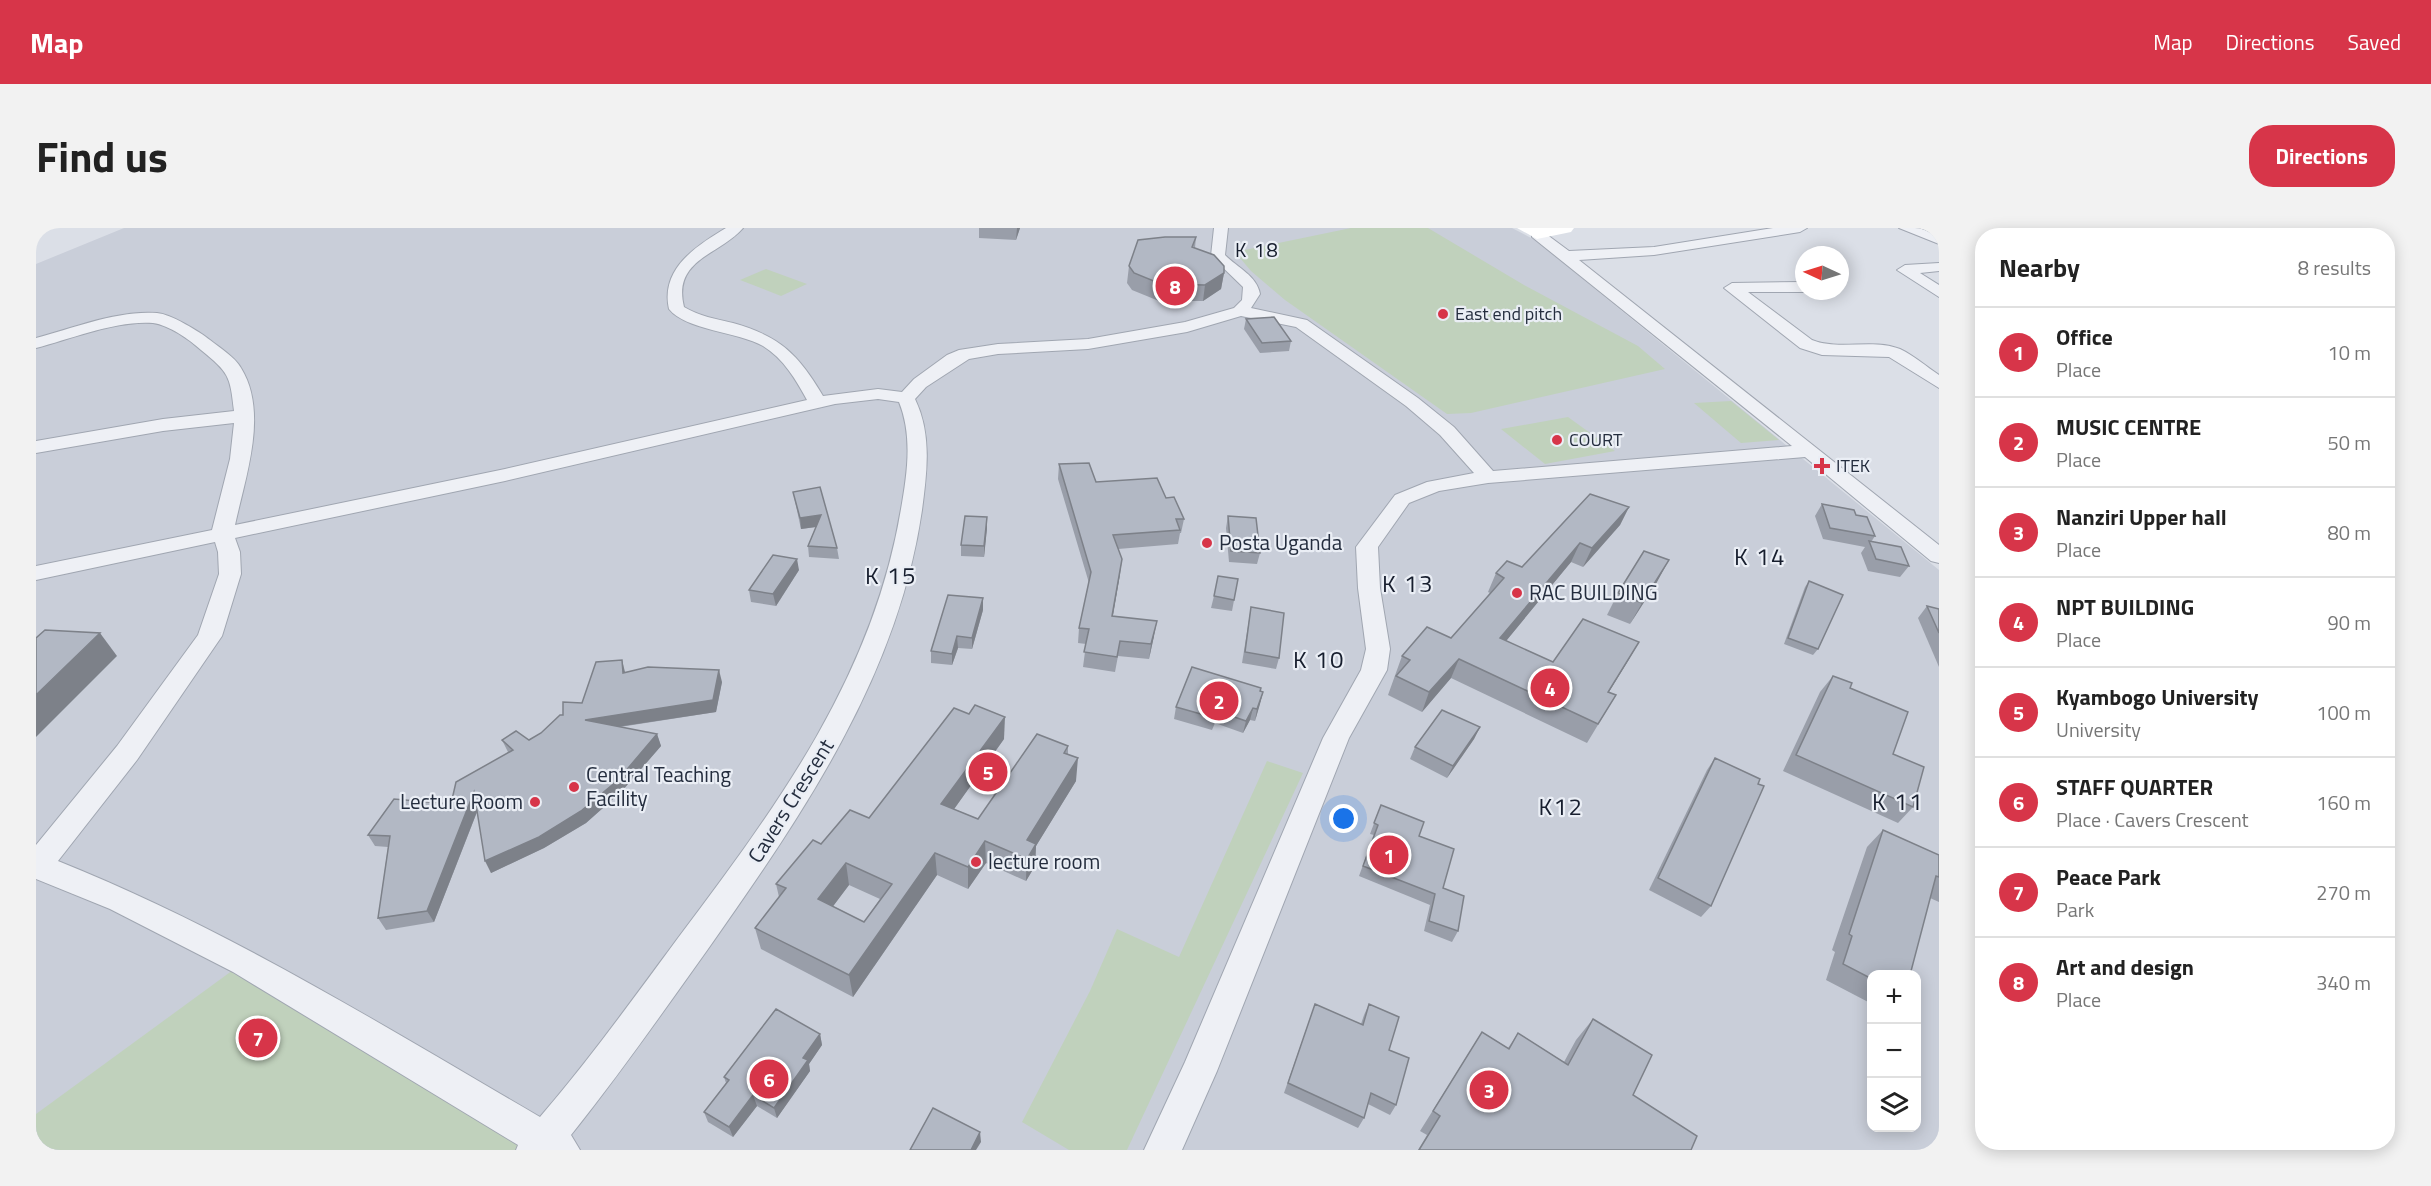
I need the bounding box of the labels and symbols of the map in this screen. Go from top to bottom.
district label: K 18 [1235,234,1279,265]
north arrow [1795,246,1849,300]
pin: 8 [1156,264,1194,308]
place label: East end pitch [1455,300,1562,327]
marker: East end pitch [1436,307,1450,321]
place label: COURT [1569,426,1623,453]
marker: COURT [1550,433,1564,447]
place label: ITEK [1836,452,1870,479]
marker: ITEK [1813,457,1831,475]
place label: Posta Uganda [1219,526,1343,558]
marker: Posta Uganda [1200,536,1214,550]
district label: K 14 [1734,538,1786,574]
district label: K 15 [865,557,917,593]
district label: K 13 [1382,565,1434,601]
place label: RAC BUILDING [1529,576,1658,608]
marker: RAC BUILDING [1510,586,1524,600]
district label: K 10 [1293,641,1345,677]
pin: 4 [1530,666,1570,710]
pin: 2 [1200,678,1238,724]
street label: Cavers Crescent [739,732,841,869]
pin: 5 [968,750,1008,794]
place label: Central Teaching Facility [586,758,731,814]
marker: Central Teaching Facility [567,780,581,794]
district label: K 11 [1872,783,1924,819]
place label: Lecture Room [400,785,523,817]
district label: K12 [1538,788,1584,824]
marker: Lecture Room [528,795,542,809]
your location [1329,804,1358,833]
pin: 1 [1370,832,1408,878]
place label: lecture room [988,845,1100,877]
marker: lecture room [969,855,983,869]
pin: 7 [238,1016,278,1060]
pin: 6 [750,1056,788,1102]
pin: 3 [1470,1068,1508,1112]

